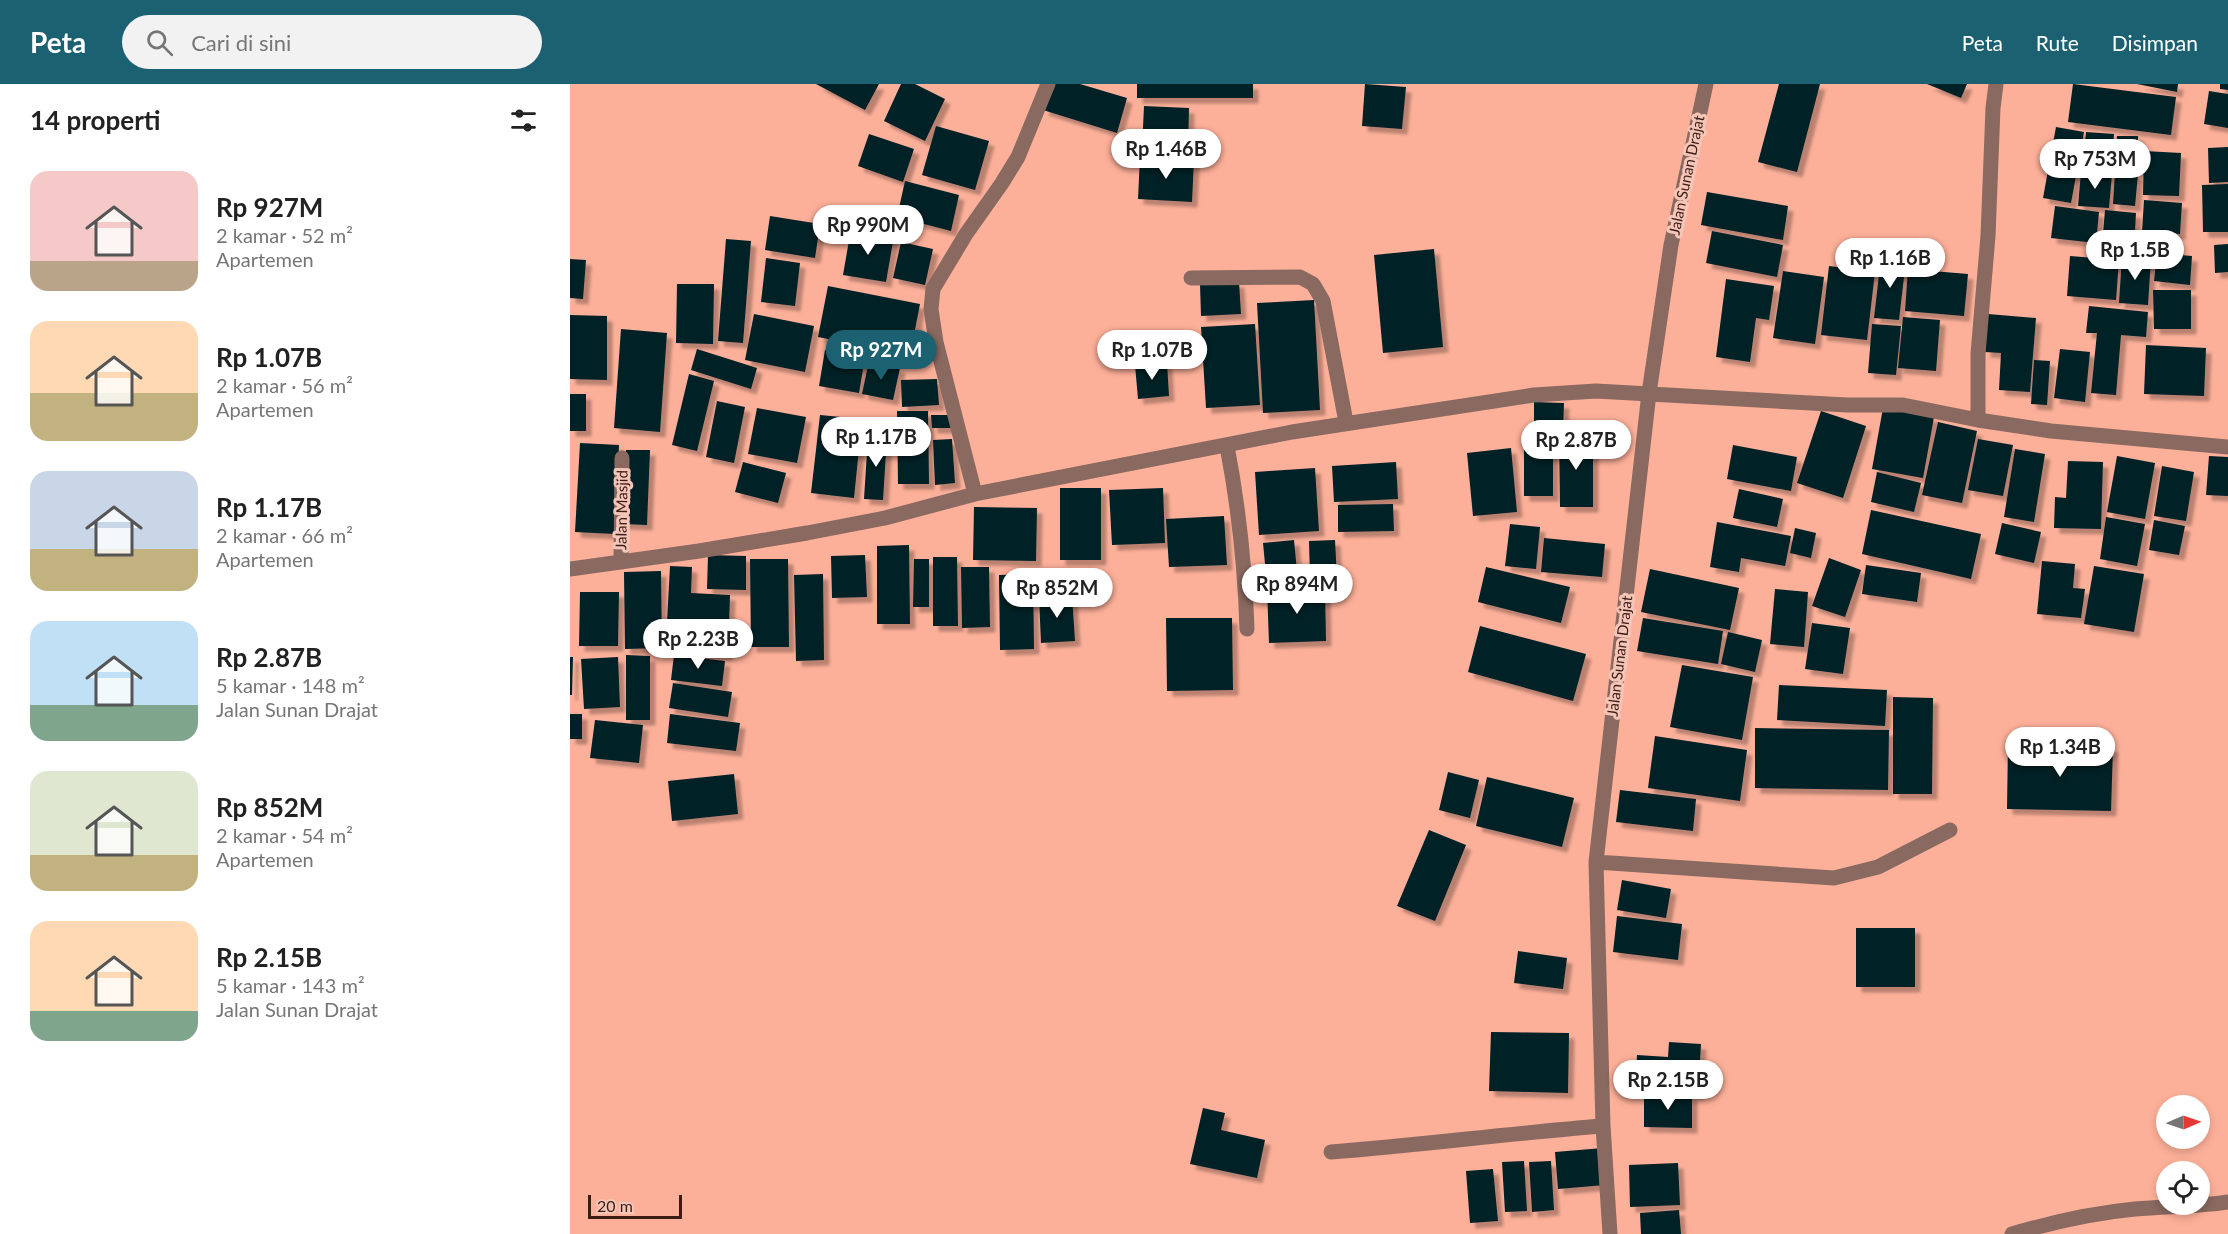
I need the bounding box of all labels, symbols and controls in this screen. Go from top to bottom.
search box [122,15,542,69]
text: Peta [30,25,86,59]
icon: search [143,26,176,59]
text: Cari di sini [191,29,291,56]
text: Peta [1962,30,2003,55]
text: Rute [2036,30,2079,55]
text: Disimpan [2112,30,2198,55]
text: 14 properti [30,104,161,136]
icon: filters [507,104,540,137]
street label: Jalan Sunan Drajat [1665,113,1708,236]
pin: Rp 1.46B [1104,129,1228,180]
text: Rp 1.46B [1125,136,1207,160]
pin: Rp 753M [2040,139,2150,190]
text: Rp 753M [2054,146,2136,170]
text: Rp 927M [216,191,323,223]
icon: home [78,195,150,267]
pin: Rp 990M [813,205,923,256]
text: Rp 990M [827,212,909,236]
text: 2 kamar · 52 m² [216,223,353,247]
pin: Rp 1.5B [2080,230,2190,281]
text: Rp 1.5B [2100,237,2170,261]
pin: Rp 1.16B [1828,238,1952,289]
text: Rp 1.16B [1849,245,1931,269]
text: Apartemen [216,247,314,271]
pin: Rp 927M [826,330,936,381]
pin: Rp 1.07B [1090,330,1214,381]
text: Rp 927M [840,337,922,361]
text: Rp 1.07B [1111,337,1193,361]
text: Rp 1.07B [216,341,322,373]
icon: home [78,345,150,417]
text: 2 kamar · 56 m² [216,373,353,397]
text: Apartemen [216,397,314,421]
pin: Rp 1.17B [814,417,938,468]
pin: Rp 2.87B [1514,420,1638,471]
text: Rp 1.17B [835,424,917,448]
text: Rp 2.87B [1535,427,1617,451]
street label: Jalan Masjid [611,470,631,550]
text: Rp 1.17B [216,491,322,523]
icon: home [78,495,150,567]
text: 2 kamar · 66 m² [216,523,353,547]
text: Apartemen [216,547,314,571]
pin: Rp 894M [1242,564,1352,615]
pin: Rp 852M [1002,568,1112,619]
text: Rp 894M [1256,571,1338,595]
text: Rp 852M [1016,575,1098,599]
street label: Jalan Sunan Drajat [1603,594,1635,717]
pin: Rp 2.23B [636,619,760,670]
text: Rp 2.23B [657,626,739,650]
text: Rp 2.87B [216,641,322,673]
icon: home [78,645,150,717]
text: 5 kamar · 148 m² [216,673,365,697]
text: Jalan Sunan Drajat [216,697,378,721]
pin: Rp 1.34B [1998,727,2122,778]
text: Rp 1.34B [2019,734,2101,758]
text: Rp 852M [216,791,323,823]
icon: home [78,795,150,867]
text: 2 kamar · 54 m² [216,823,353,847]
text: Apartemen [216,847,314,871]
text: Rp 2.15B [216,941,322,973]
icon: home [78,945,150,1017]
text: 5 kamar · 143 m² [216,973,365,997]
text: Jalan Sunan Drajat [216,997,378,1021]
pin: Rp 2.15B [1606,1060,1730,1111]
text: Rp 2.15B [1627,1067,1709,1091]
north arrow [2156,1095,2210,1149]
map controls [2156,1095,2210,1215]
button: locate [2156,1161,2210,1215]
scale bar [588,1192,682,1220]
text: 20 m [597,1196,633,1215]

